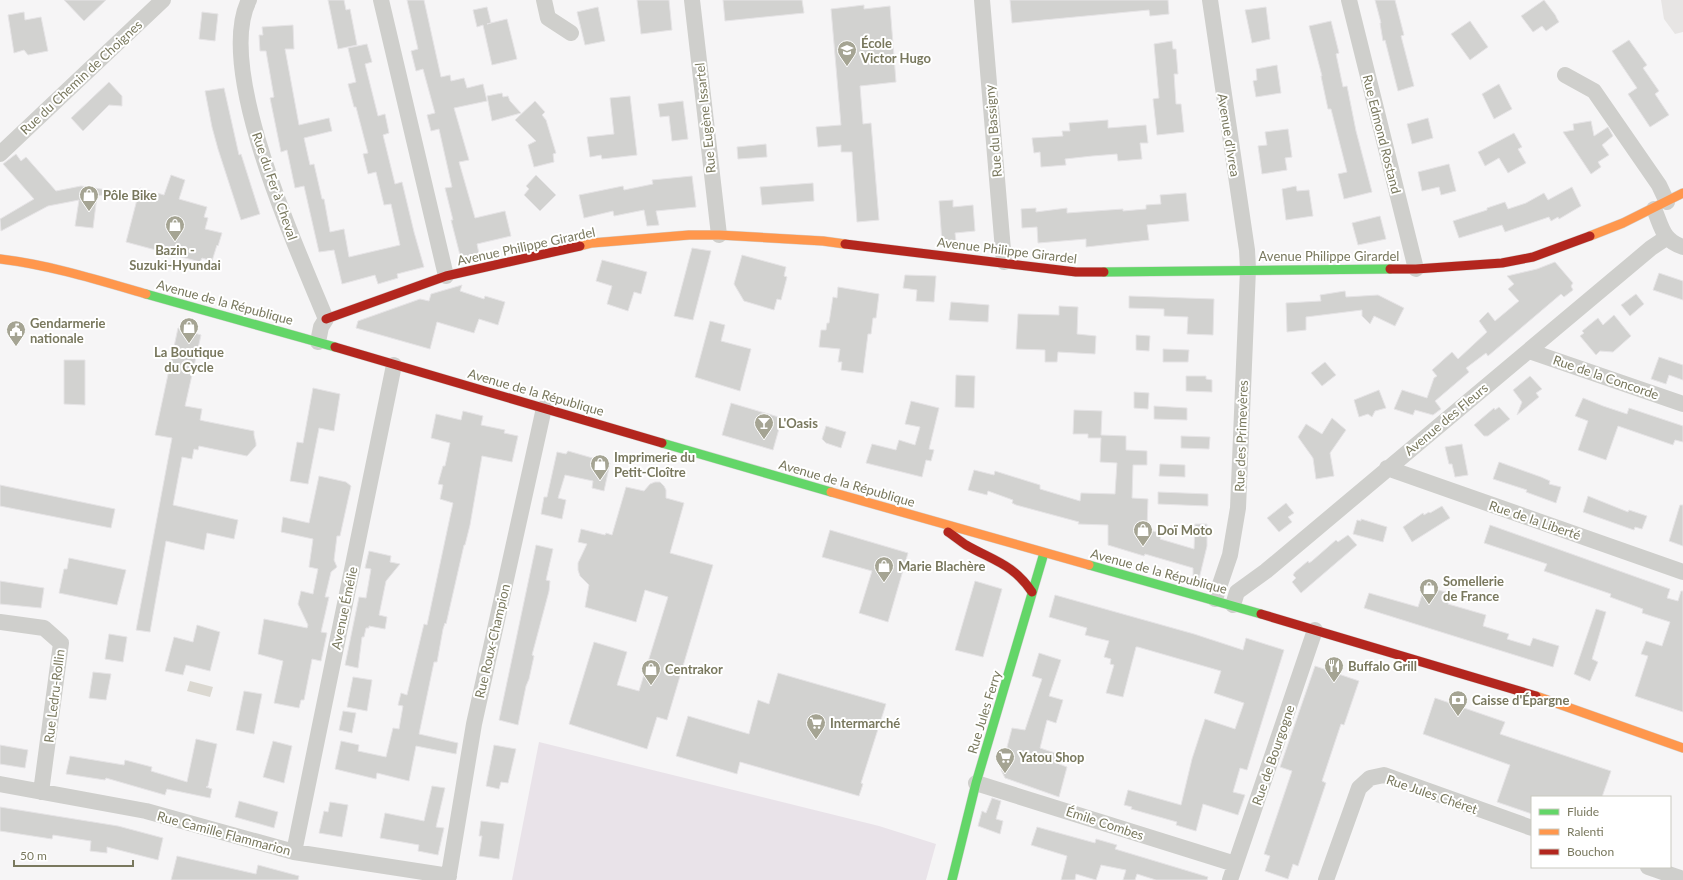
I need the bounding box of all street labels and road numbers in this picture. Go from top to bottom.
street label: Rue du Chemin de Choignes [17,16,146,138]
street label: Rue Eugène Issartel [691,62,719,174]
street label: Rue Edmond Rostand [1359,73,1405,195]
street label: Rue du Bassigny [981,84,1005,178]
street label: Avenue d'Ivrea [1215,92,1243,178]
street label: Rue du Fer à Cheval [249,130,301,242]
street label: Avenue Philippe Girardel [455,224,597,268]
street label: Avenue Philippe Girardel [936,233,1078,267]
street label: Avenue Philippe Girardel [1259,248,1399,264]
street label: Avenue de la République [155,276,295,328]
street label: Rue de la Concorde [1551,351,1661,403]
street label: Avenue de la République [466,365,606,419]
street label: Avenue des Fleurs [1401,379,1491,459]
street label: Rue des Primevères [1231,380,1251,492]
street label: Avenue de la République [777,456,917,510]
street label: Rue de la Liberté [1487,497,1583,543]
street label: Avenue de la République [1089,545,1229,597]
street label: Avenue Émélie [327,565,361,651]
street label: Rue Roux-Champion [471,582,513,700]
street label: Rue Ledru-Rollin [40,648,68,744]
street label: Rue Jules Ferry [964,668,1004,756]
street label: Rue de Bourgogne [1248,703,1298,807]
street label: Rue Jules Chéret [1384,771,1480,817]
street label: Émile Combes [1064,803,1146,843]
street label: Rue Camille Flammarion [155,807,293,859]

